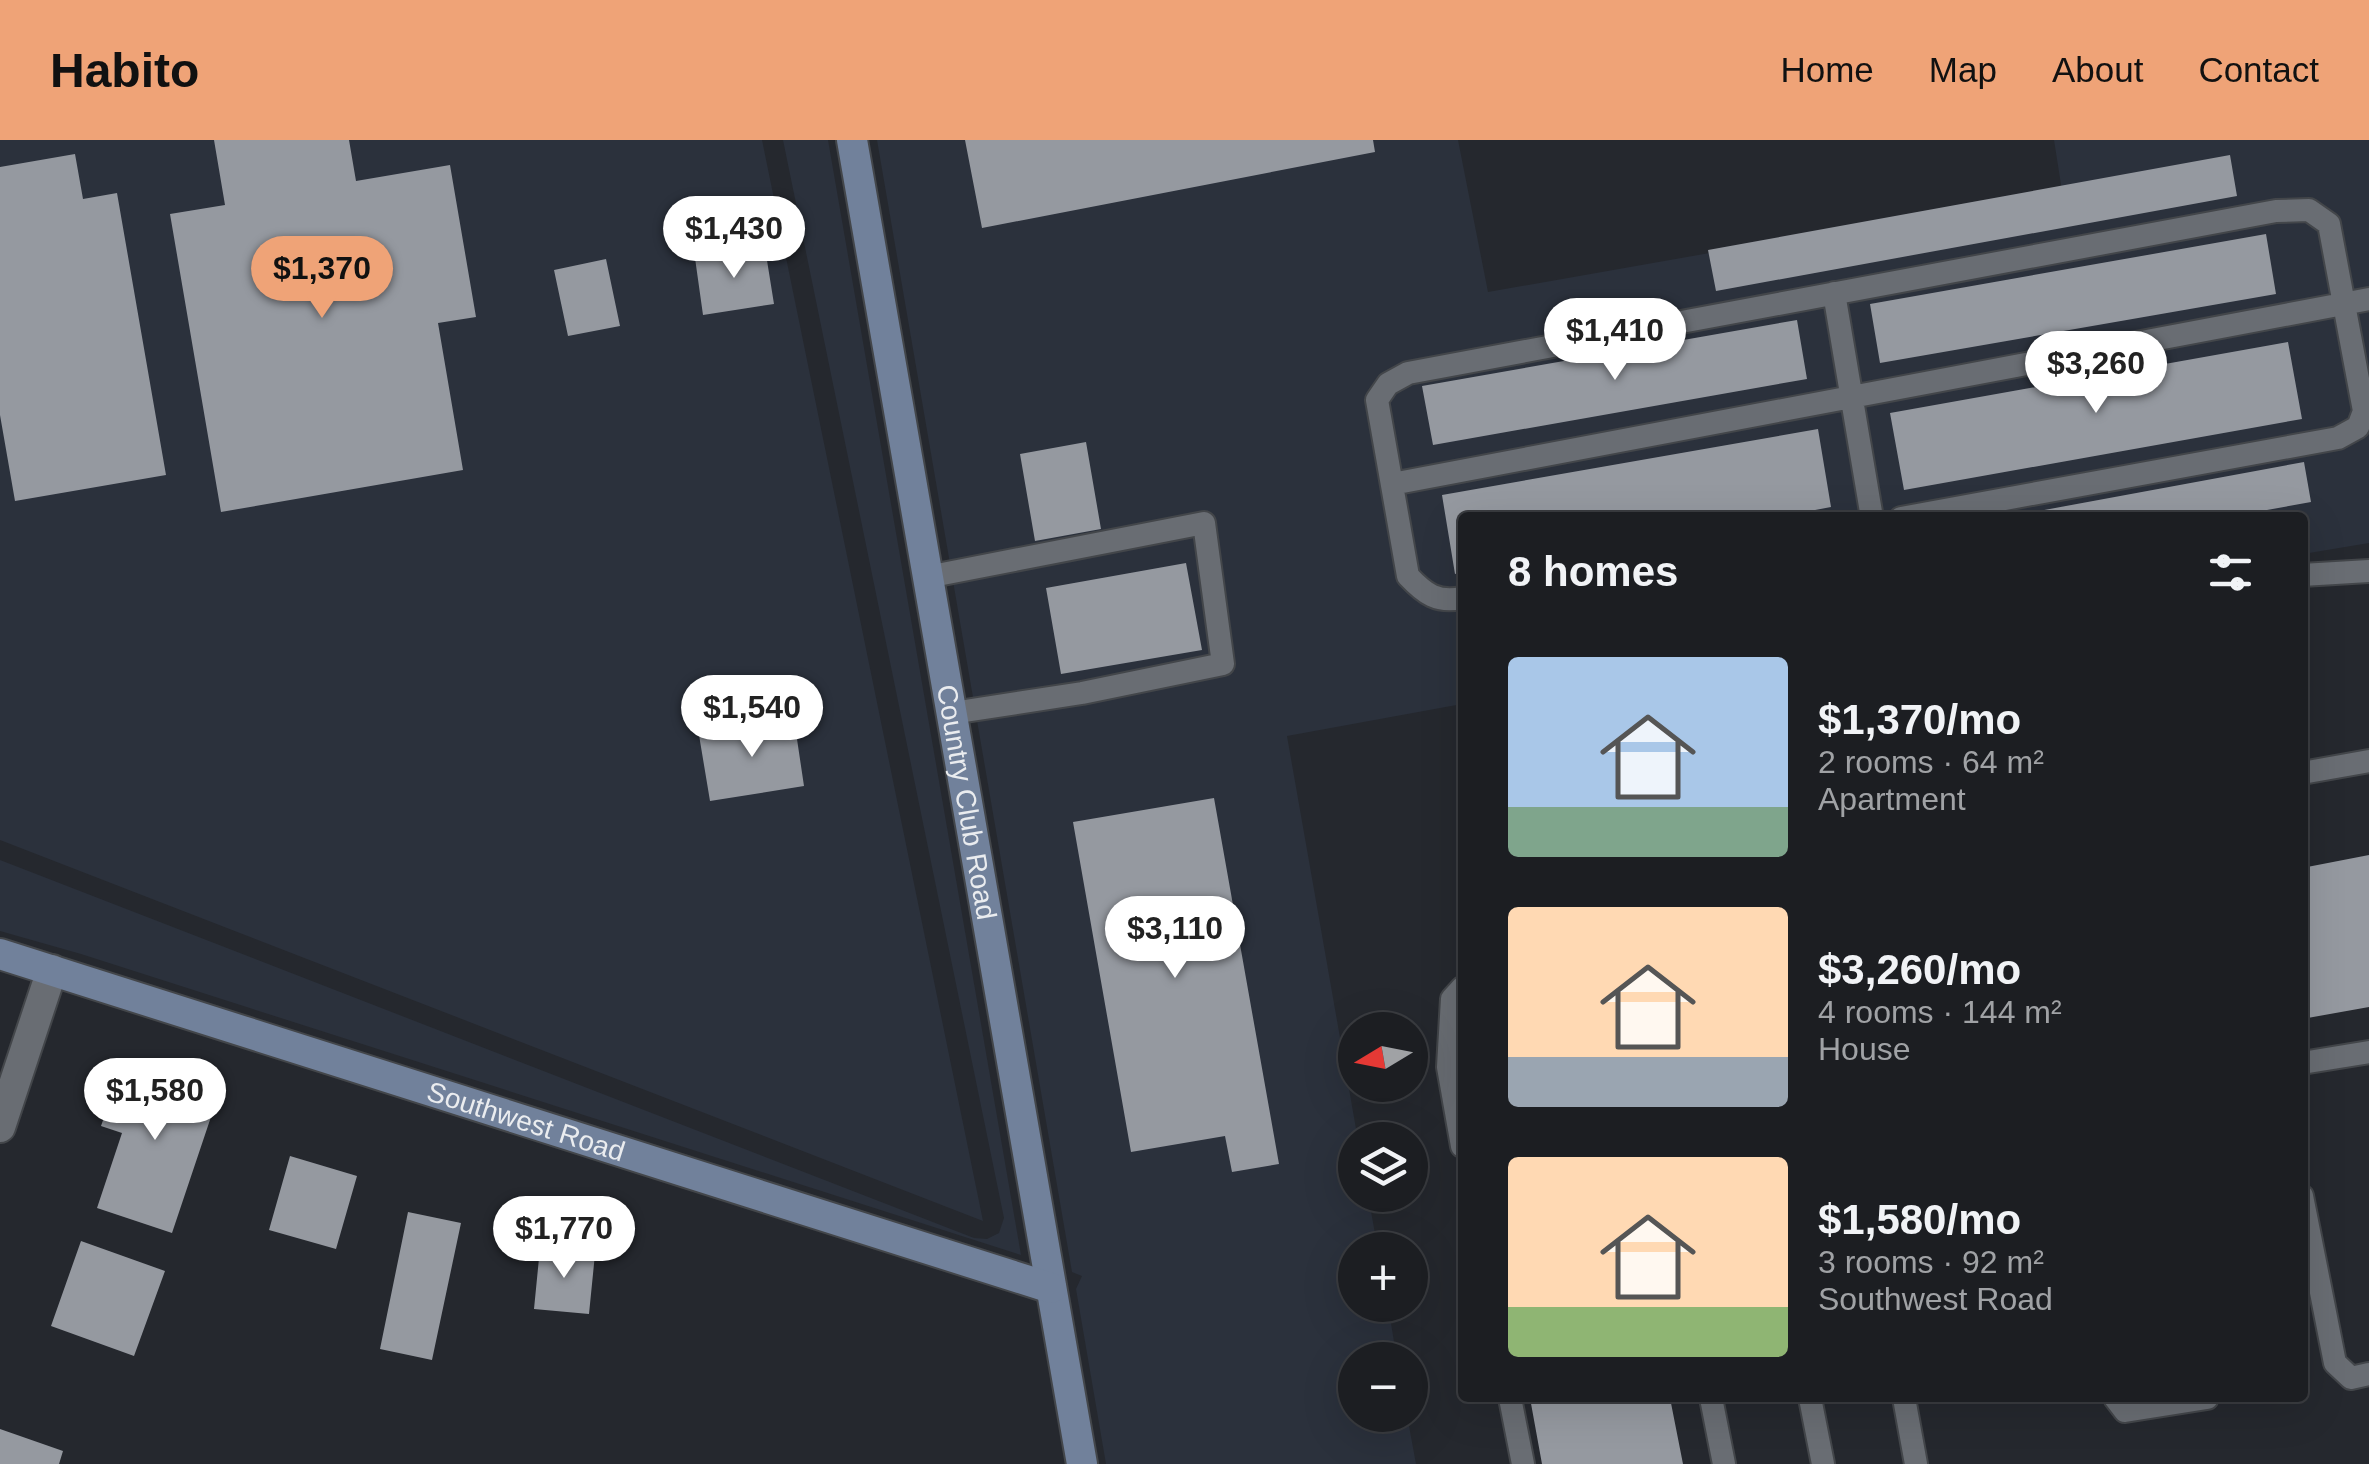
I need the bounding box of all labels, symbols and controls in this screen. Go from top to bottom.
text: Habito [50,44,199,97]
text: Home [1780,50,1874,89]
text: Map [1929,50,1997,89]
text: About [2052,50,2143,89]
text: Contact [2198,50,2319,89]
pin: $1,430 [653,196,815,281]
text: $1,430 [685,210,783,246]
pin: $1,370 [241,236,403,321]
text: $1,370 [273,250,371,286]
pin: $1,410 [1534,298,1696,383]
text: $1,410 [1566,312,1664,348]
pin: $3,260 [2015,331,2177,416]
text: $3,260 [2047,345,2145,381]
icon: filters [2203,545,2258,600]
text: 8 homes [1508,548,1678,595]
pin: $1,540 [671,675,833,760]
street label: Country Club Road [931,682,1003,922]
text: $1,540 [703,689,801,725]
text: $1,370/mo [1818,696,2021,743]
icon: home [1588,697,1708,817]
text: 2 rooms · 64 m² [1818,744,2044,780]
text: Apartment [1818,781,1966,817]
pin: $3,110 [1094,896,1256,981]
text: $3,110 [1127,910,1223,946]
text: $3,260/mo [1818,946,2021,993]
icon: home [1588,947,1708,1067]
text: 4 rooms · 144 m² [1818,994,2062,1030]
north arrow [1338,1012,1428,1102]
map controls [1338,1012,1428,1432]
text: House [1818,1031,1911,1067]
pin: $1,580 [74,1058,236,1143]
text: $1,580 [106,1072,204,1108]
street label: Southwest Road [423,1075,629,1167]
button: layers [1338,1122,1428,1212]
pin: $1,770 [483,1196,645,1281]
text: $1,580/mo [1818,1196,2021,1243]
icon: home [1588,1197,1708,1317]
text: $1,770 [515,1210,613,1246]
button: + [1338,1232,1428,1322]
text: 3 rooms · 92 m² [1818,1244,2044,1280]
text: Southwest Road [1818,1281,2053,1317]
button: − [1338,1342,1428,1432]

